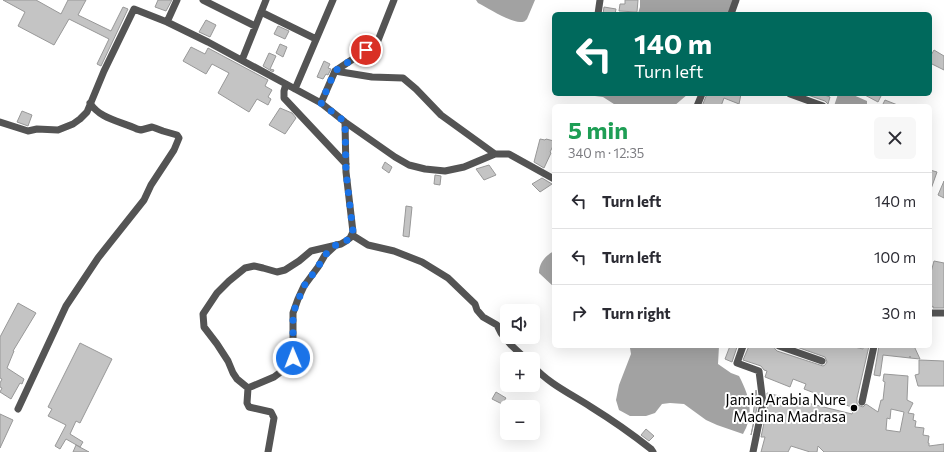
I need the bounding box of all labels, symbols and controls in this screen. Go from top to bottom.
text: 140 m [634,26,712,60]
icon: left [568,28,620,80]
pin [349,33,383,67]
icon: arrive [355,39,377,61]
text: Turn left [634,60,703,82]
text: 5 min [568,115,628,144]
button: close [874,117,916,159]
text: 340 m · 12:35 [568,145,644,161]
icon: left [568,190,590,212]
text: Turn left [602,192,661,210]
text: 140 m [875,192,916,210]
icon: left [568,246,590,268]
text: Turn left [602,248,661,266]
text: 100 m [874,248,916,266]
icon: right [568,302,590,324]
map controls [500,304,540,440]
button: sound [500,304,540,344]
text: Turn right [602,304,671,322]
text: 30 m [882,304,916,322]
position arrow [272,337,314,379]
button: + [500,352,540,392]
place label: Jamia Arabia Nure Madina Madrasa [725,390,846,425]
button: − [500,400,540,440]
marker: Jamia Arabia Nure Madina Madrasa [849,403,859,413]

